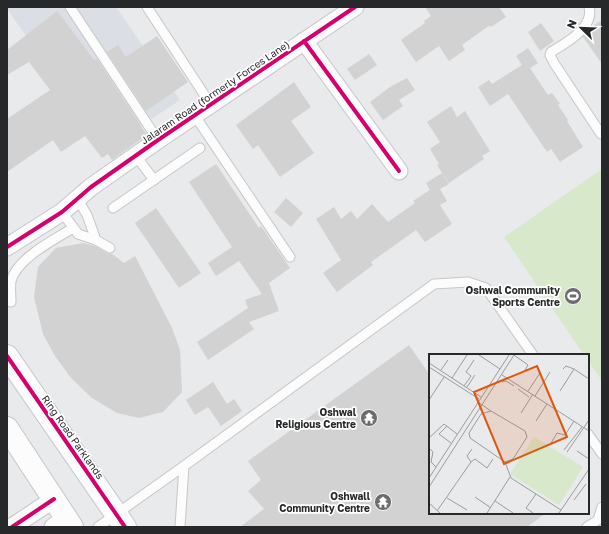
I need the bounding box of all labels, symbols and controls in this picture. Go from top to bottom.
north arrow [561,8,601,48]
text: N [564,18,579,30]
street label: Jalaram Road (formerly Forces Lane) [138,38,292,146]
place label: Oshwal Community Sports Centre [466,284,560,308]
sports icon: Oshwal Community Sports Centre [563,286,583,306]
inset map [429,354,589,514]
street label: Ring Road Parklands [40,393,106,481]
place label: Oshwal Religious Centre [276,406,357,430]
temple icon: Oshwal Religious Centre [359,408,379,428]
place label: Oshwall Community Centre [279,490,371,514]
temple icon: Oshwall Community Centre [373,492,393,512]

